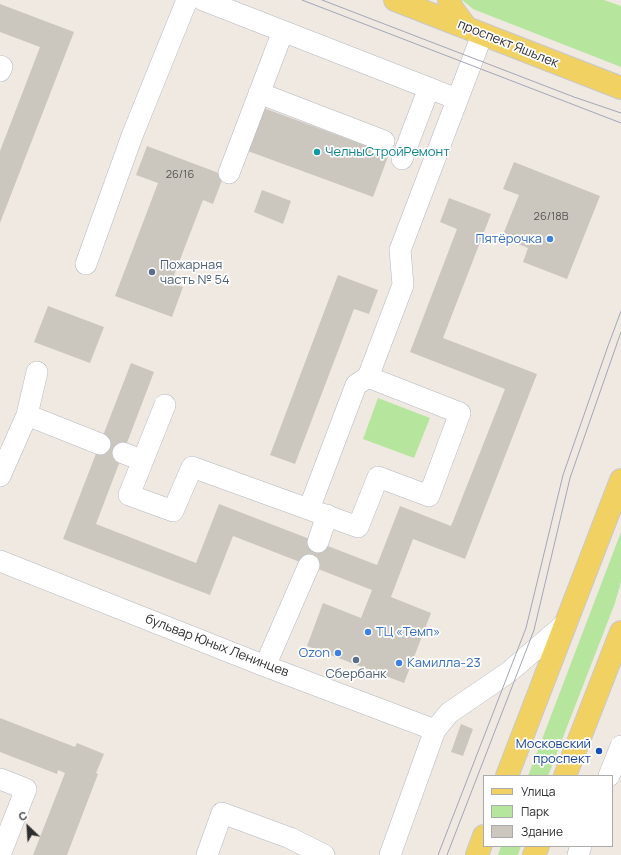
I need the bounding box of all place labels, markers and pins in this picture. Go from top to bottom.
place label: ЧелныСтройРемонт [325,144,450,160]
marker: ЧелныСтройРемонт [312,147,322,157]
place label: Пятёрочка [476,231,542,247]
marker: Пятёрочка [545,234,555,244]
place label: Пожарная часть № 54 [160,257,230,288]
marker: Пожарная часть № 54 [147,267,157,277]
place label: ТЦ «Темп» [376,624,440,640]
marker: ТЦ «Темп» [363,627,373,637]
place label: Ozon [299,645,330,661]
marker: Ozon [333,648,343,658]
marker: Сбербанк [351,655,361,665]
place label: Камилла-23 [407,655,481,671]
marker: Камилла-23 [394,658,404,668]
place label: Сбербанк [325,666,387,682]
place label: Московский проспект [516,736,591,767]
marker: Московский проспект [594,746,604,756]

